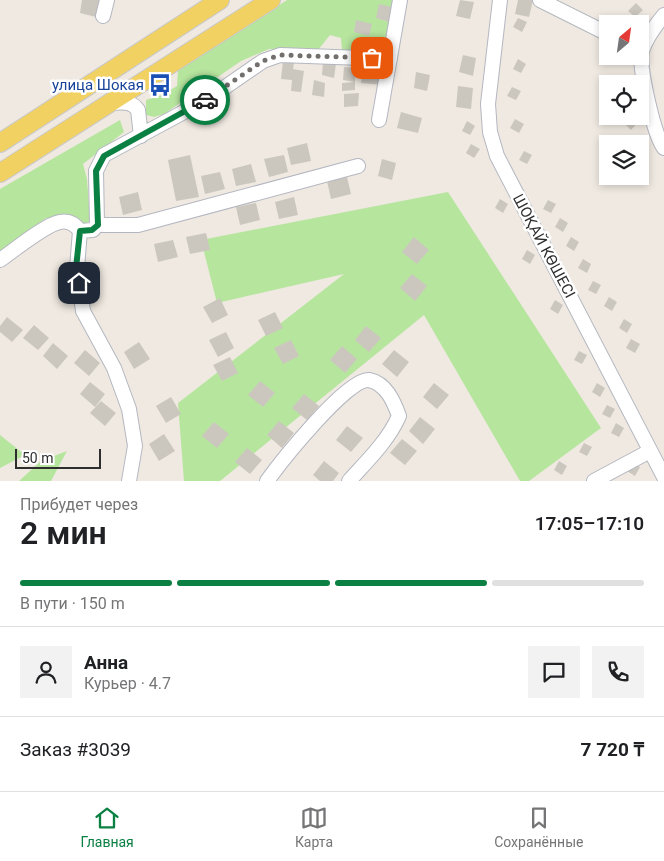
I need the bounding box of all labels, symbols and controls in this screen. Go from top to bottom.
north arrow [599,15,649,65]
map controls [599,15,649,185]
pin [351,37,393,79]
icon: bag [358,44,386,72]
bus stop icon: улица Шокая [147,72,173,98]
courier [180,75,230,125]
button: locate [599,75,649,125]
place label: улица Шокая [52,76,144,94]
icon: car [191,86,219,114]
button: layers [599,135,649,185]
street label: ШОҚАЙ КӨШЕСІ [509,191,579,301]
pin [58,262,100,304]
icon: home [65,269,93,297]
scale bar [15,446,101,469]
text: 50 m [22,450,54,466]
text: Прибудет через [20,495,138,514]
text: 17:05–17:10 [535,512,644,535]
text: 2 мин [20,514,107,552]
text: В пути · 150 m [20,594,125,613]
button: person [20,646,72,698]
button: chat [528,646,580,698]
button: phone [592,646,644,698]
text: Анна [84,651,128,674]
text: Курьер · 4.7 [84,674,171,693]
text: Заказ #3039 [20,738,131,761]
text: 7 720 ₸ [581,738,644,761]
tab: Главная [81,804,134,850]
tab: Карта [295,804,333,850]
tab: Сохранённые [494,804,583,850]

